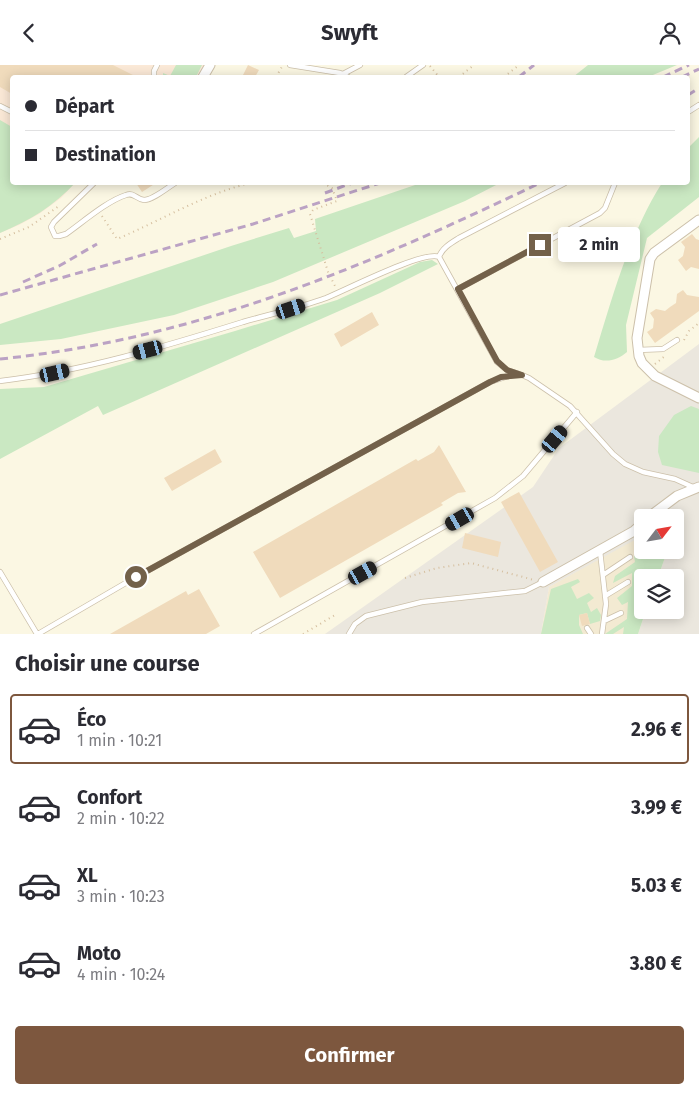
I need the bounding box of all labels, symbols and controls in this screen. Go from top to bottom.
icon: back [15,19,43,47]
text: Swyft [321,19,378,46]
icon: person [656,19,684,47]
text: Départ [55,95,114,118]
text: Destination [55,143,156,166]
callout: 2 min [558,227,640,263]
route end [529,234,551,256]
text: 2 min [579,235,619,254]
car [274,297,307,321]
car [131,339,164,361]
car [38,362,71,384]
car [539,423,570,455]
car [443,505,476,533]
north arrow [634,509,684,559]
map controls [634,509,684,619]
car [346,559,379,587]
route start [125,566,147,588]
button: layers [634,569,684,619]
text: Choisir une course [15,650,200,677]
icon: car [17,707,62,752]
text: Éco [77,708,106,731]
text: 2.96 € [631,718,682,741]
text: 1 min · 10:21 [77,731,162,750]
icon: car [17,785,62,830]
text: Confort [77,786,142,809]
text: 3.99 € [631,796,682,819]
text: 2 min · 10:22 [77,809,165,828]
icon: car [17,863,62,908]
text: XL [77,864,98,887]
text: 5.03 € [631,874,682,897]
text: 3 min · 10:23 [77,887,165,906]
icon: car [17,941,62,986]
text: Moto [77,942,121,965]
text: 3.80 € [630,952,682,975]
text: 4 min · 10:24 [77,965,165,984]
button: Confirmer [15,1026,684,1084]

